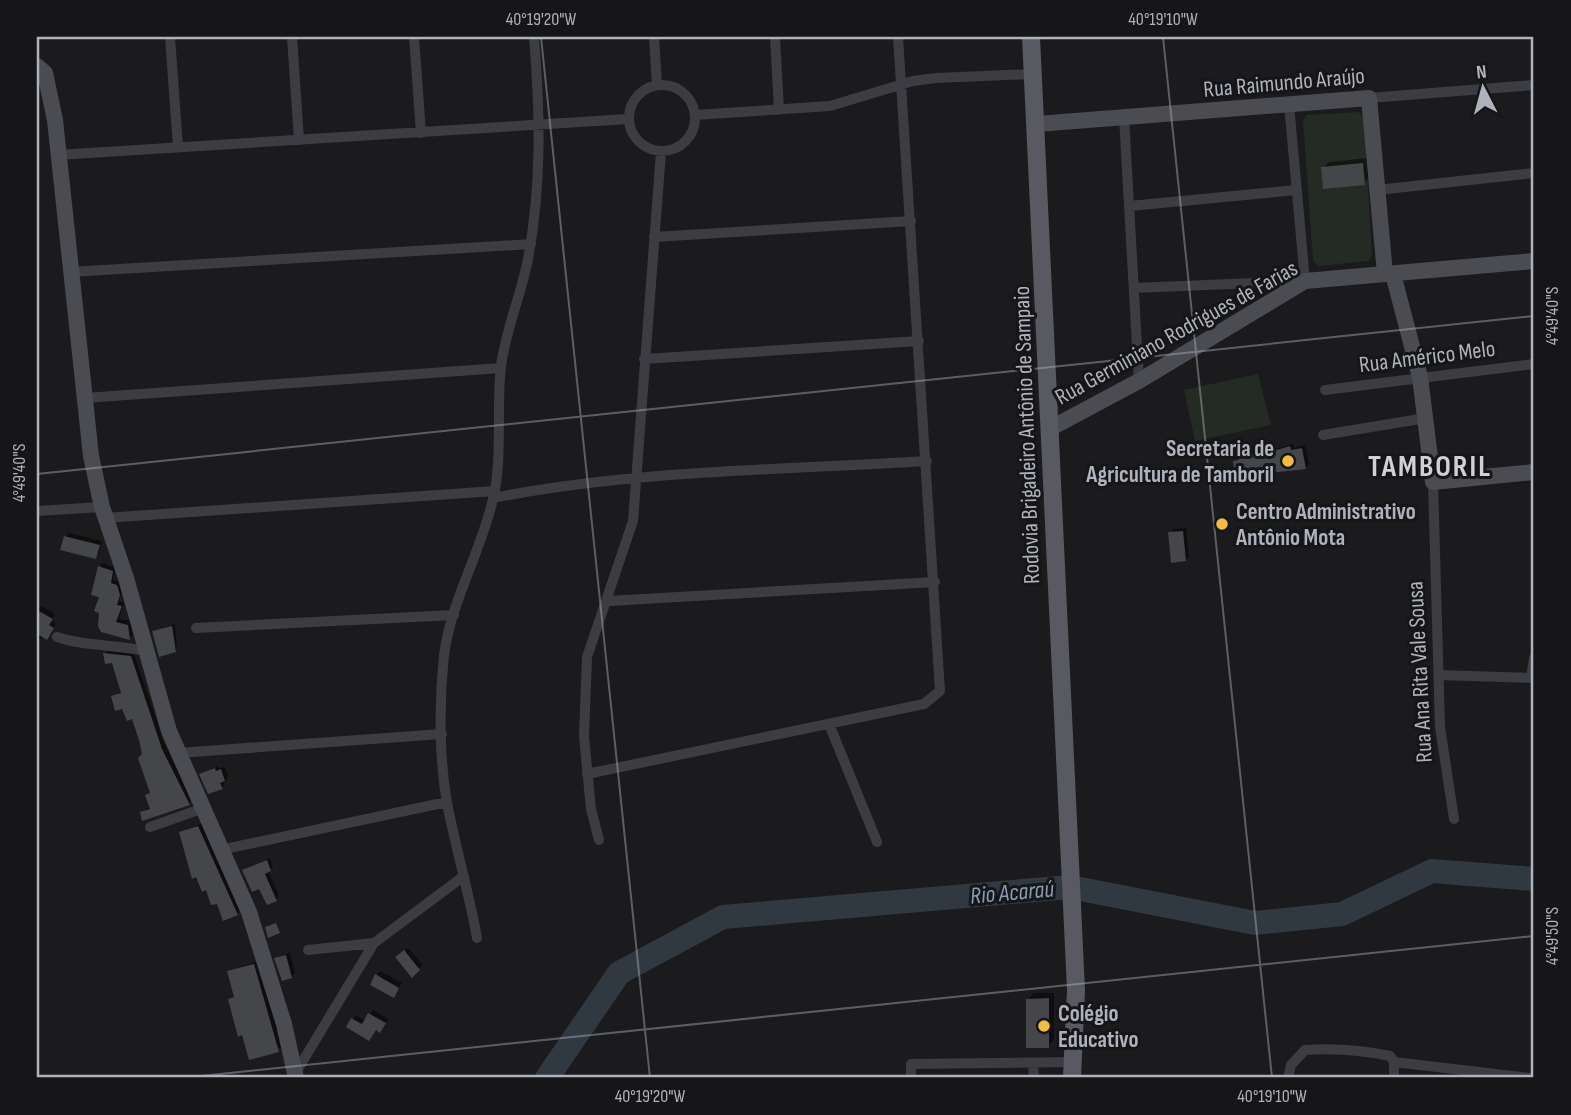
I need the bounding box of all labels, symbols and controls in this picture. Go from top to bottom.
text: 40°19'20"W [506,9,576,30]
text: 40°19'10"W [1128,9,1198,30]
north arrow [1448,52,1518,122]
text: N [1475,61,1488,85]
street label: Rua Raimundo Araújo [1202,62,1366,104]
street label: Rua Germiniano Rodrigues de Farias [1050,254,1303,411]
street label: Rodovia Brigadeiro Antônio de Sampaio [1008,286,1046,584]
text: 4°49'40"S [1542,286,1563,345]
street label: Rua Américo Melo [1357,335,1497,379]
place label: Secretaria de Agricultura de Tamboril [1085,435,1274,489]
text: 4°49'40"S [9,443,30,502]
district label: TAMBORIL [1368,449,1492,485]
marker: Secretaria de Agricultura de Tamboril [1280,453,1296,469]
place label: Centro Administrativo Antônio Mota [1235,498,1416,552]
marker: Centro Administrativo Antônio Mota [1214,516,1230,532]
street label: Rua Ana Rita Vale Sousa [1401,581,1439,763]
water label: Rio Acaraú [969,874,1055,911]
text: 4°49'50"S [1542,907,1563,965]
place label: Colégio Educativo [1058,1000,1139,1054]
marker: Colégio Educativo [1036,1018,1052,1034]
text: 40°19'20"W [615,1086,685,1107]
text: 40°19'10"W [1237,1086,1307,1107]

